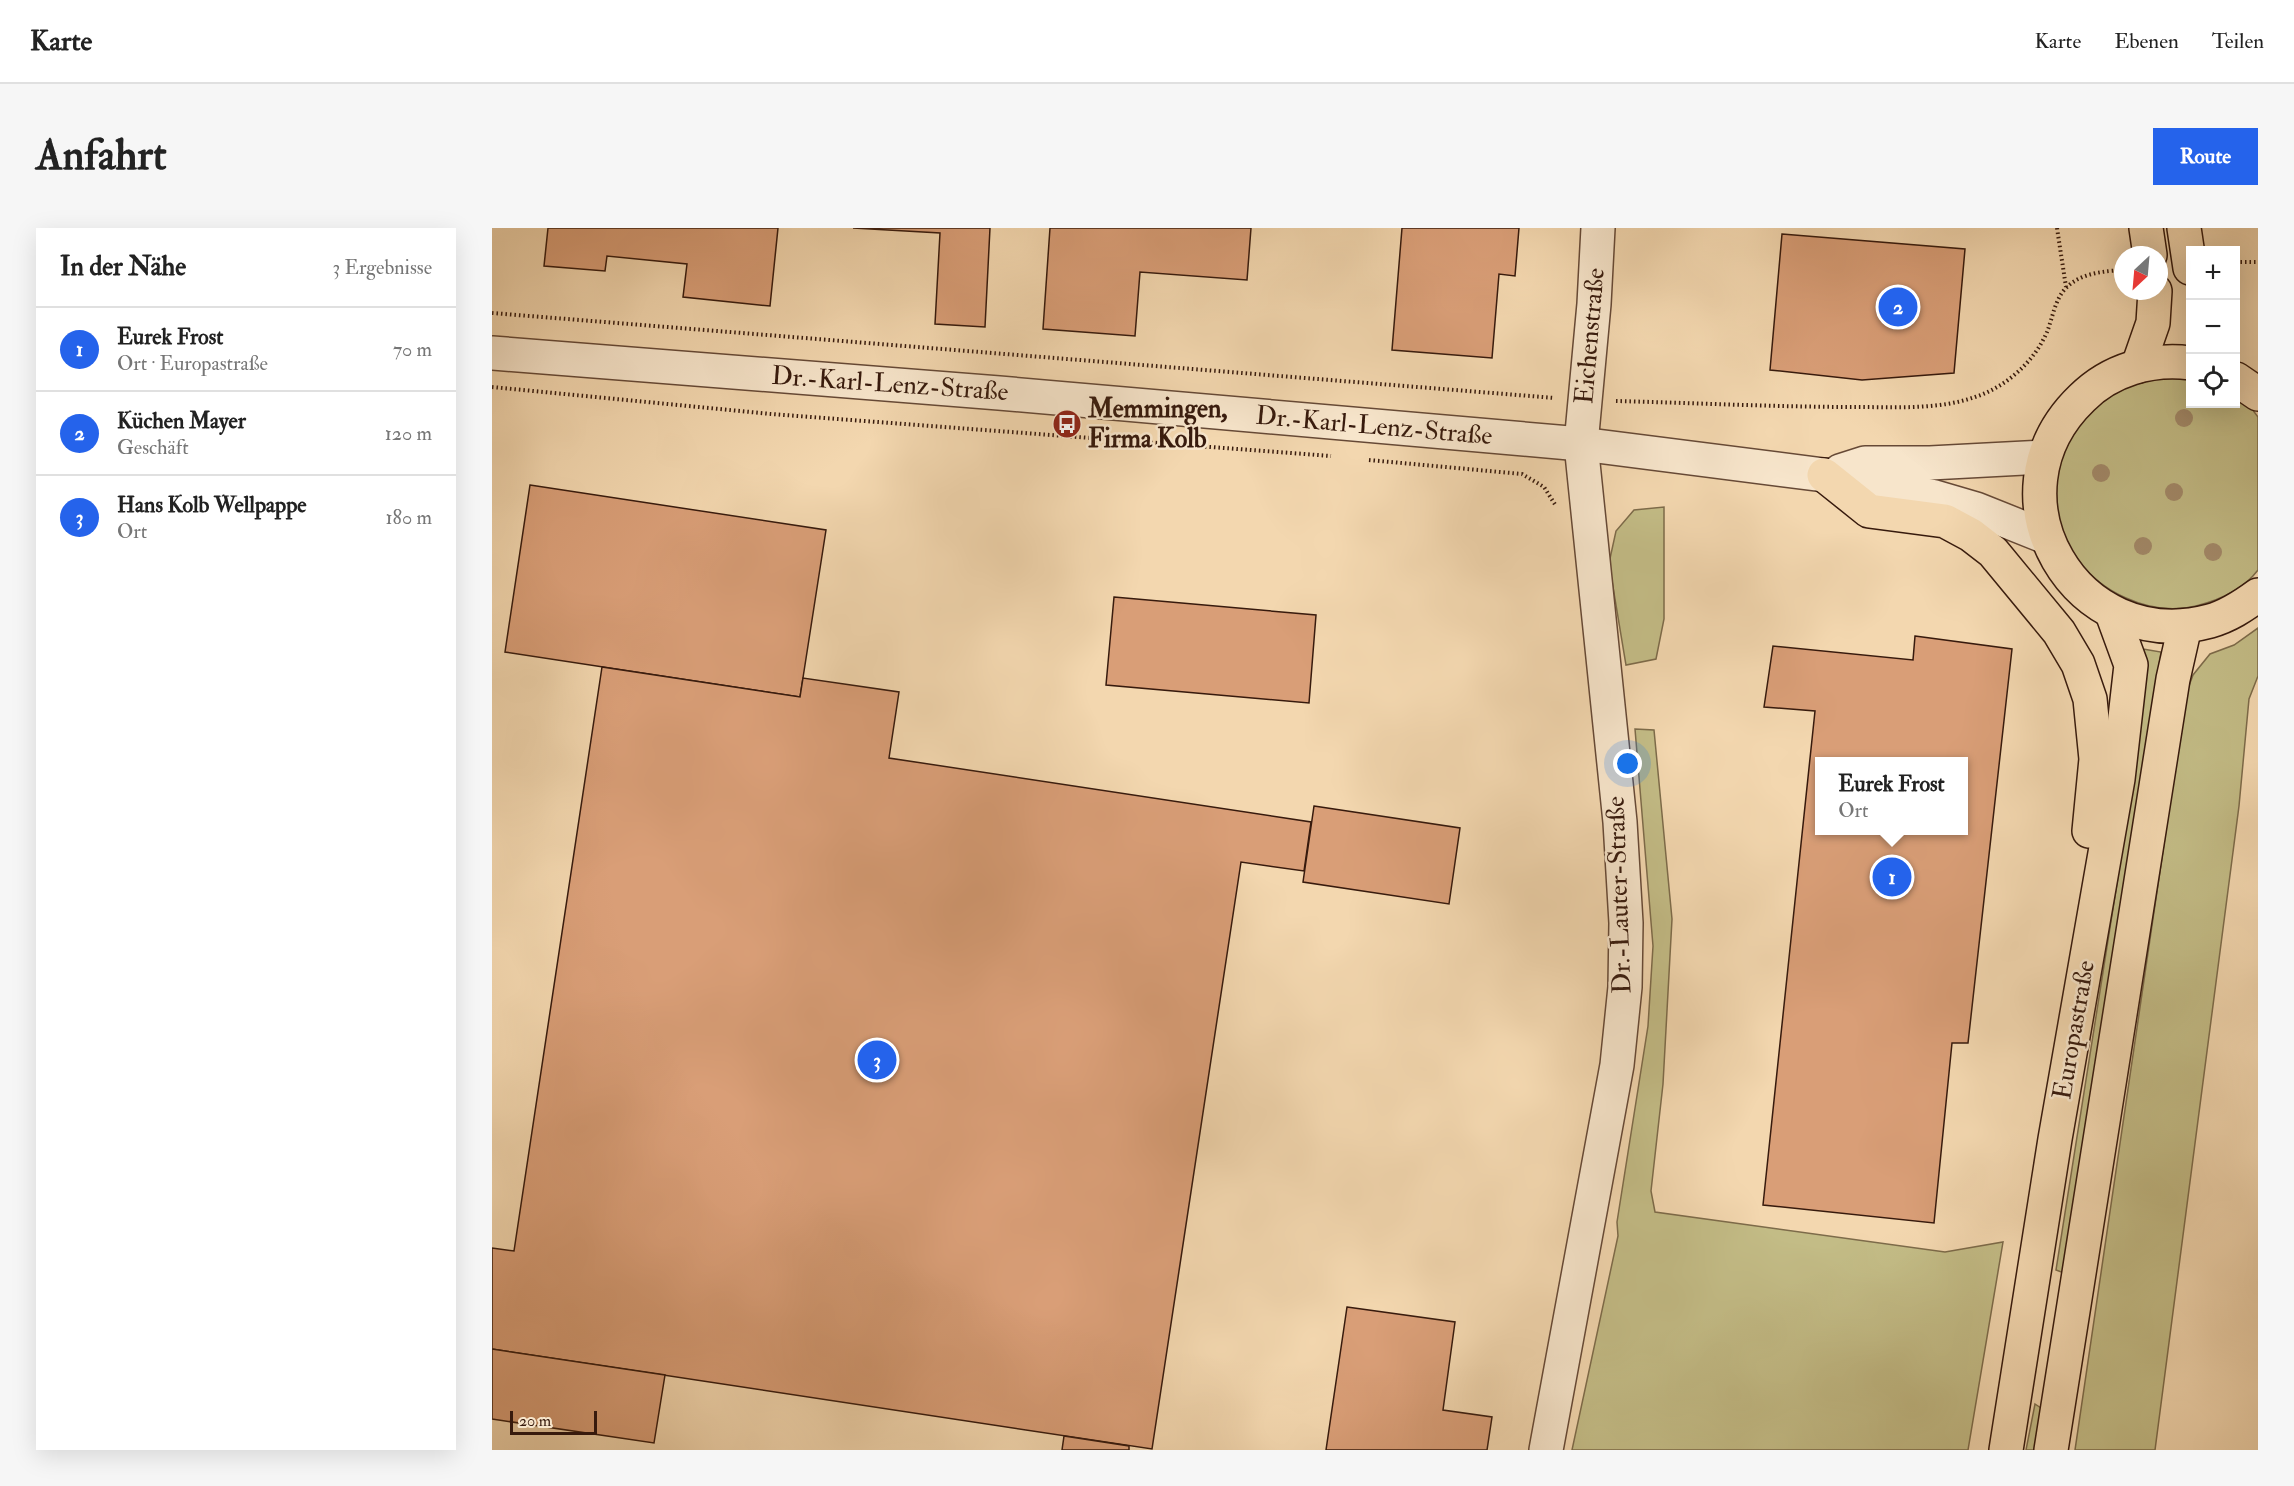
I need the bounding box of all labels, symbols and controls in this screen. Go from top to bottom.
text: Karte [30,24,92,59]
text: Karte [2034,28,2081,55]
text: Ebenen [2114,28,2179,55]
text: Teilen [2212,28,2264,55]
button: Route [2153,128,2258,185]
text: Anfahrt [36,130,167,182]
north arrow [2114,246,2168,300]
map controls [2186,246,2240,408]
button: + [2186,246,2240,300]
text: In der Nähe [60,251,186,283]
text: 3 Ergebnisse [333,255,432,280]
street label: Eichenstraße [1568,266,1612,405]
pin: 2 [1878,284,1918,329]
button: − [2186,300,2240,354]
text: Eurek Frost [117,323,223,351]
text: 1 [76,337,83,362]
text: 70 m [393,337,432,362]
text: Ort · Europastraße [117,351,268,376]
button: locate [2186,354,2240,408]
street label: Dr.-Karl-Lenz-Straße [770,360,1010,408]
place label: Memmingen, Firma Kolb [1087,393,1228,455]
street label: Dr.-Karl-Lenz-Straße [1254,400,1494,452]
text: Küchen Mayer [117,407,246,435]
bus stop icon: Memmingen, Firma Kolb [1051,408,1083,440]
text: 2 [74,421,85,446]
text: 120 m [385,421,432,446]
text: Geschäft [117,435,189,460]
text: Hans Kolb Wellpappe [117,491,307,519]
text: 3 [76,505,83,530]
text: 180 m [385,505,432,530]
text: Ort [117,519,147,544]
your location [1613,749,1642,778]
popup [1815,757,1968,835]
text: Eurek Frost [1838,770,1945,798]
street label: Dr.-Lauter-Straße [1600,796,1638,994]
text: Ort [1838,798,1869,823]
pin: 1 [1872,854,1912,900]
street label: Europastraße [2046,958,2103,1102]
pin: 3 [858,1038,896,1082]
scale bar [510,1408,597,1436]
text: 20 m [519,1411,551,1431]

